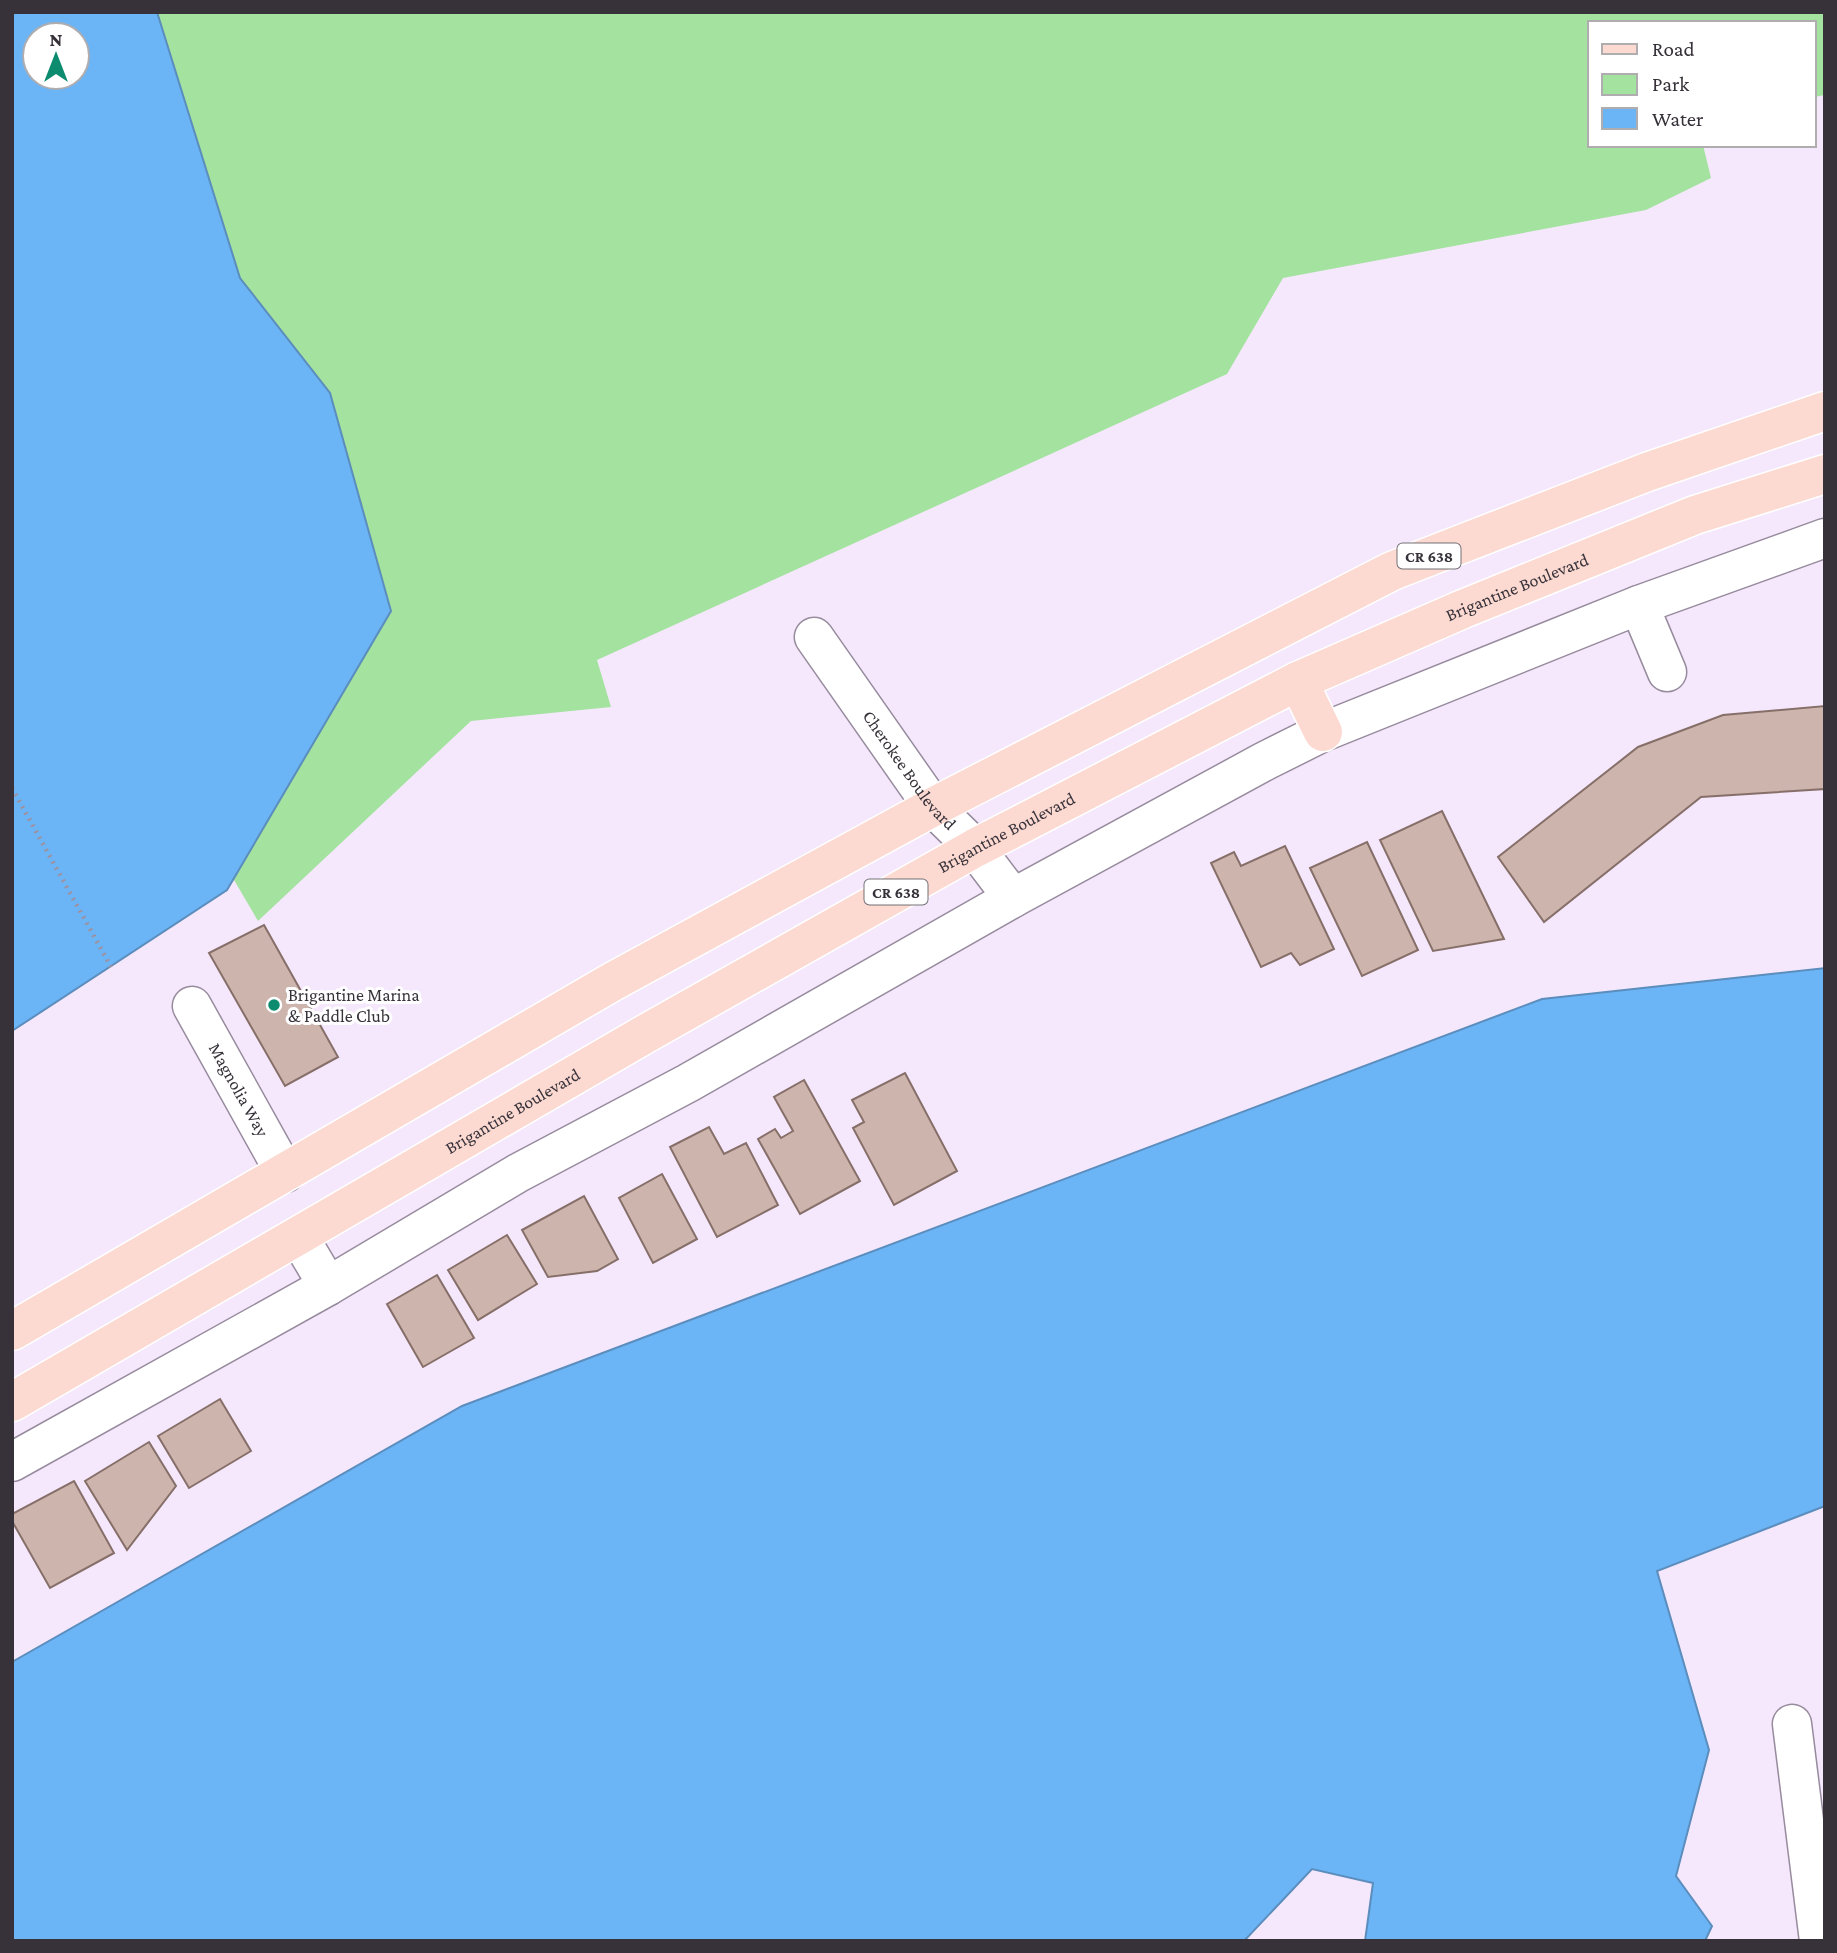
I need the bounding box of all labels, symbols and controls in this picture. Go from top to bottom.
north arrow [21,21,91,91]
legend [1588,21,1816,147]
text: N [50,29,63,50]
text: Road [1652,37,1695,61]
text: Park [1652,72,1689,96]
text: Water [1652,107,1704,131]
road number: CR 638 [1398,544,1460,568]
street label: Brigantine Boulevard [1443,549,1592,625]
street label: Cherokee Boulevard [859,707,961,834]
street label: Brigantine Boulevard [934,788,1079,877]
road number: CR 638 [864,880,928,904]
place label: Brigantine Marina & Paddle Club [288,985,420,1026]
marker: Brigantine Marina & Paddle Club [266,997,282,1013]
street label: Magnolia Way [205,1040,273,1141]
street label: Brigantine Boulevard [442,1064,584,1158]

